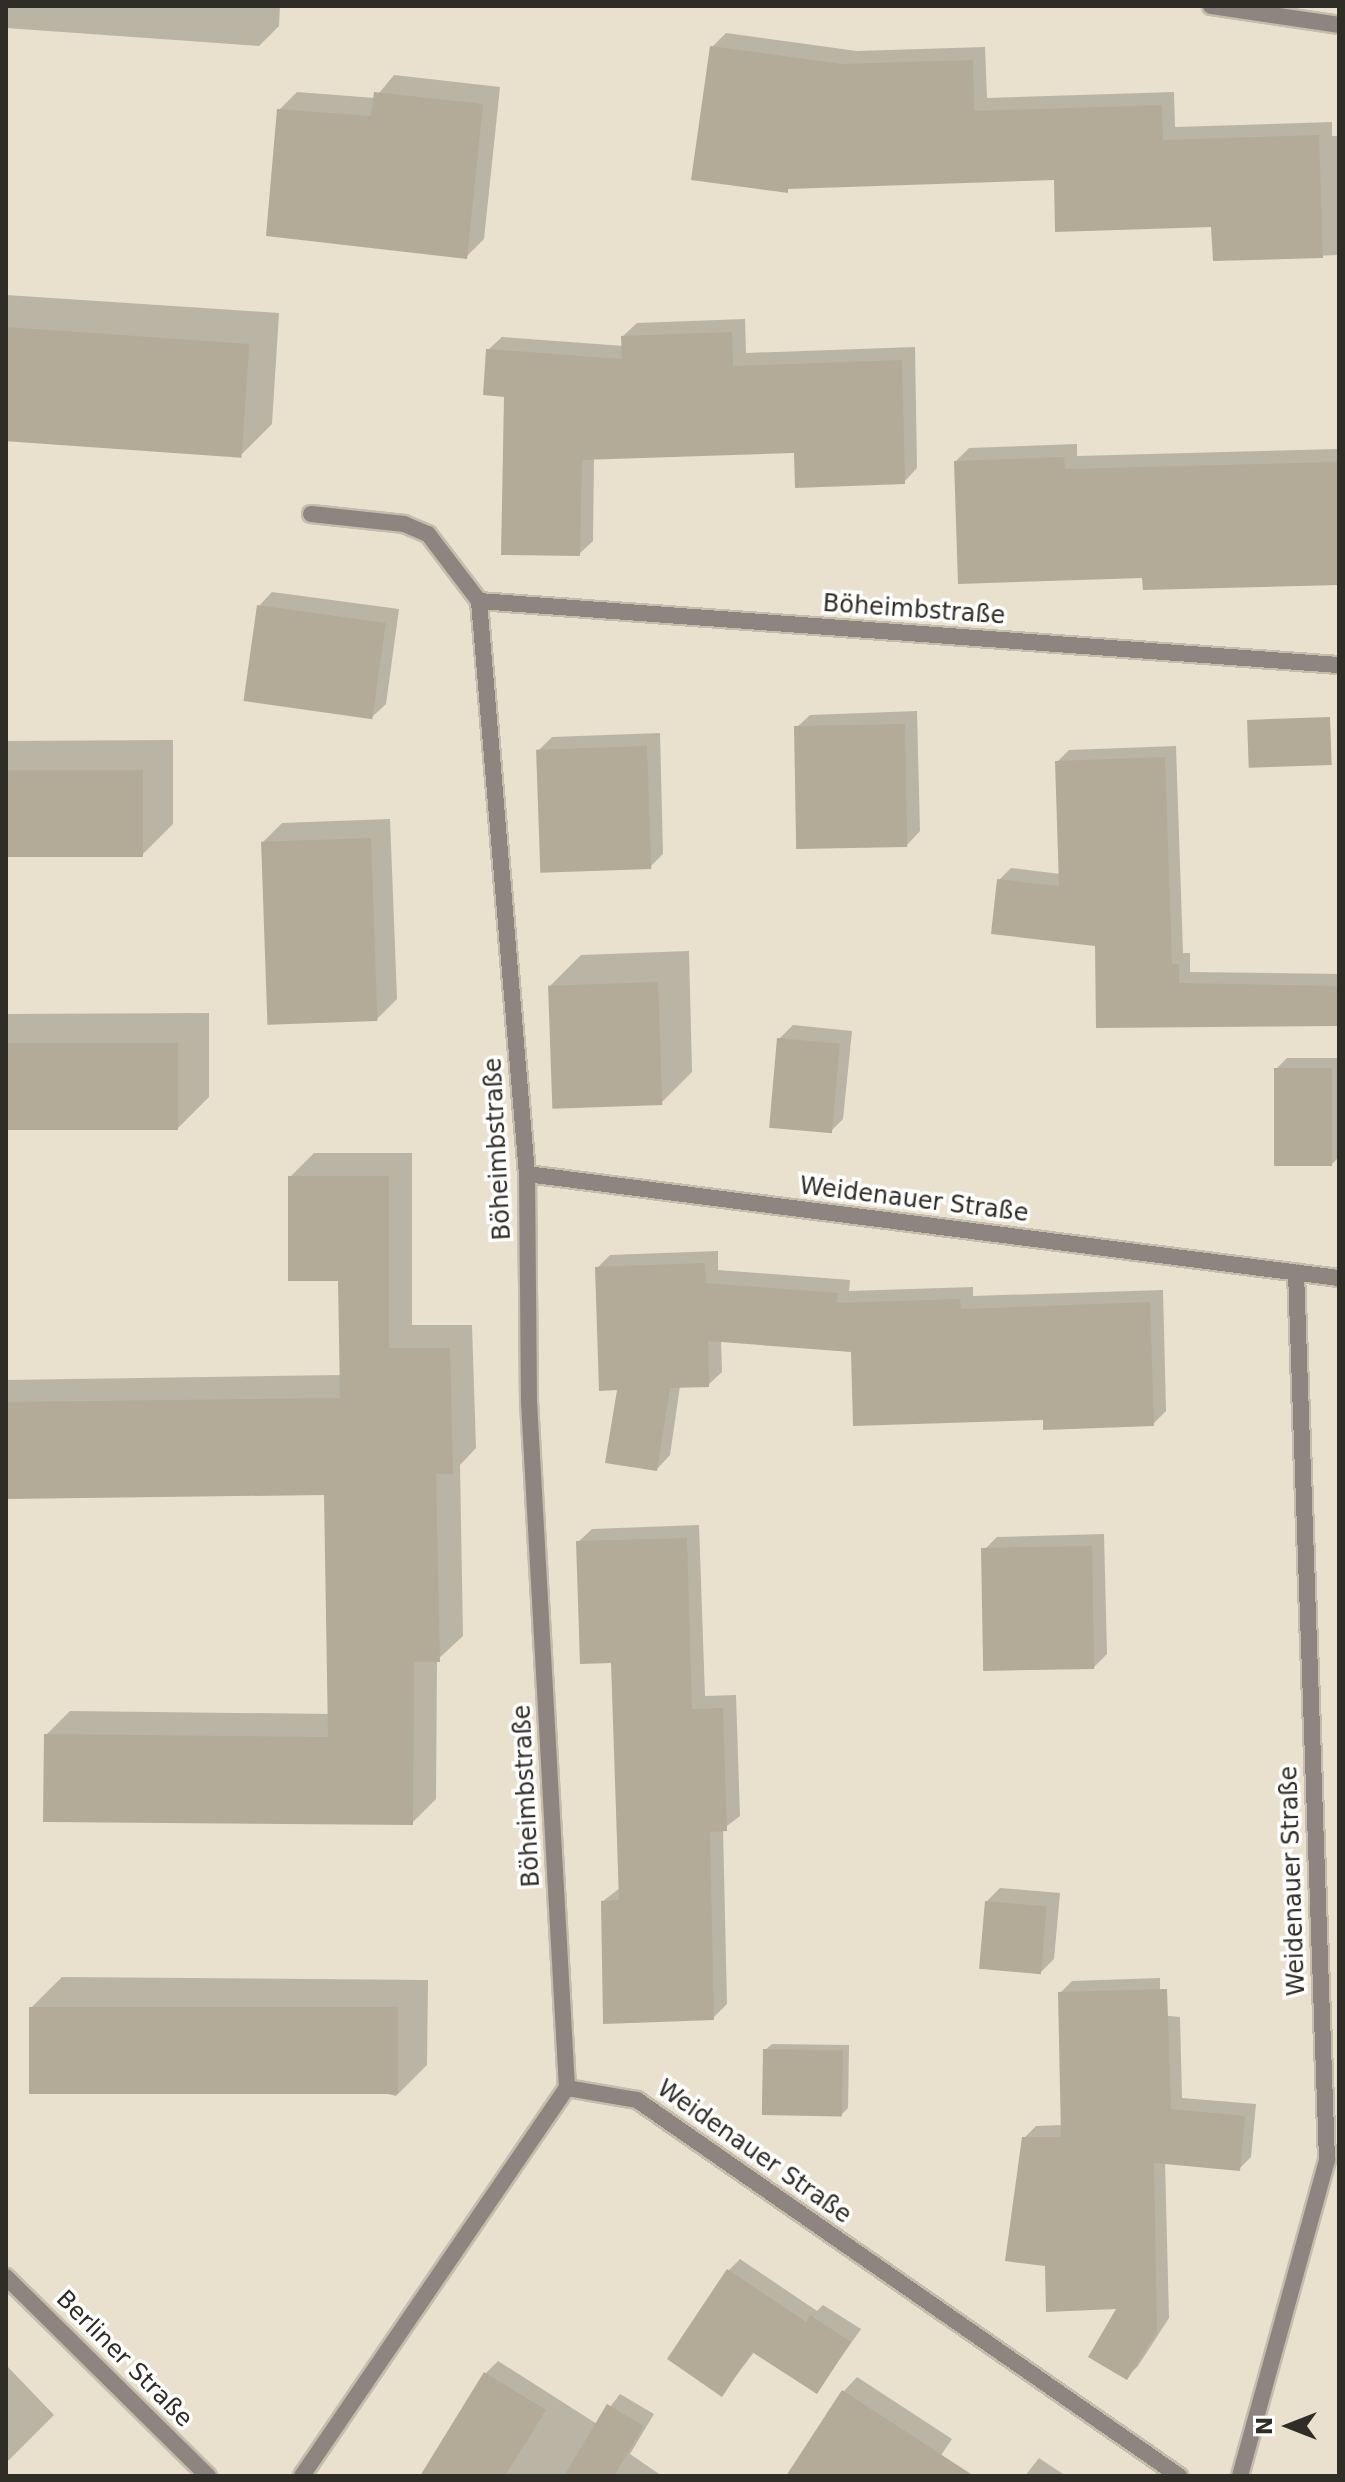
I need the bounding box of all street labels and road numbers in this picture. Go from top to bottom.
street label: Böheimbstraße [822,589,1006,631]
street label: Böheimbstraße [479,1057,517,1241]
street label: Weidenauer Straße [798,1172,1030,1228]
street label: Böheimbstraße [508,1704,546,1888]
street label: Weidenauer Straße [1275,1765,1311,1997]
street label: Weidenauer Straße [651,2074,857,2230]
street label: Berliner Straße [50,2285,198,2433]

